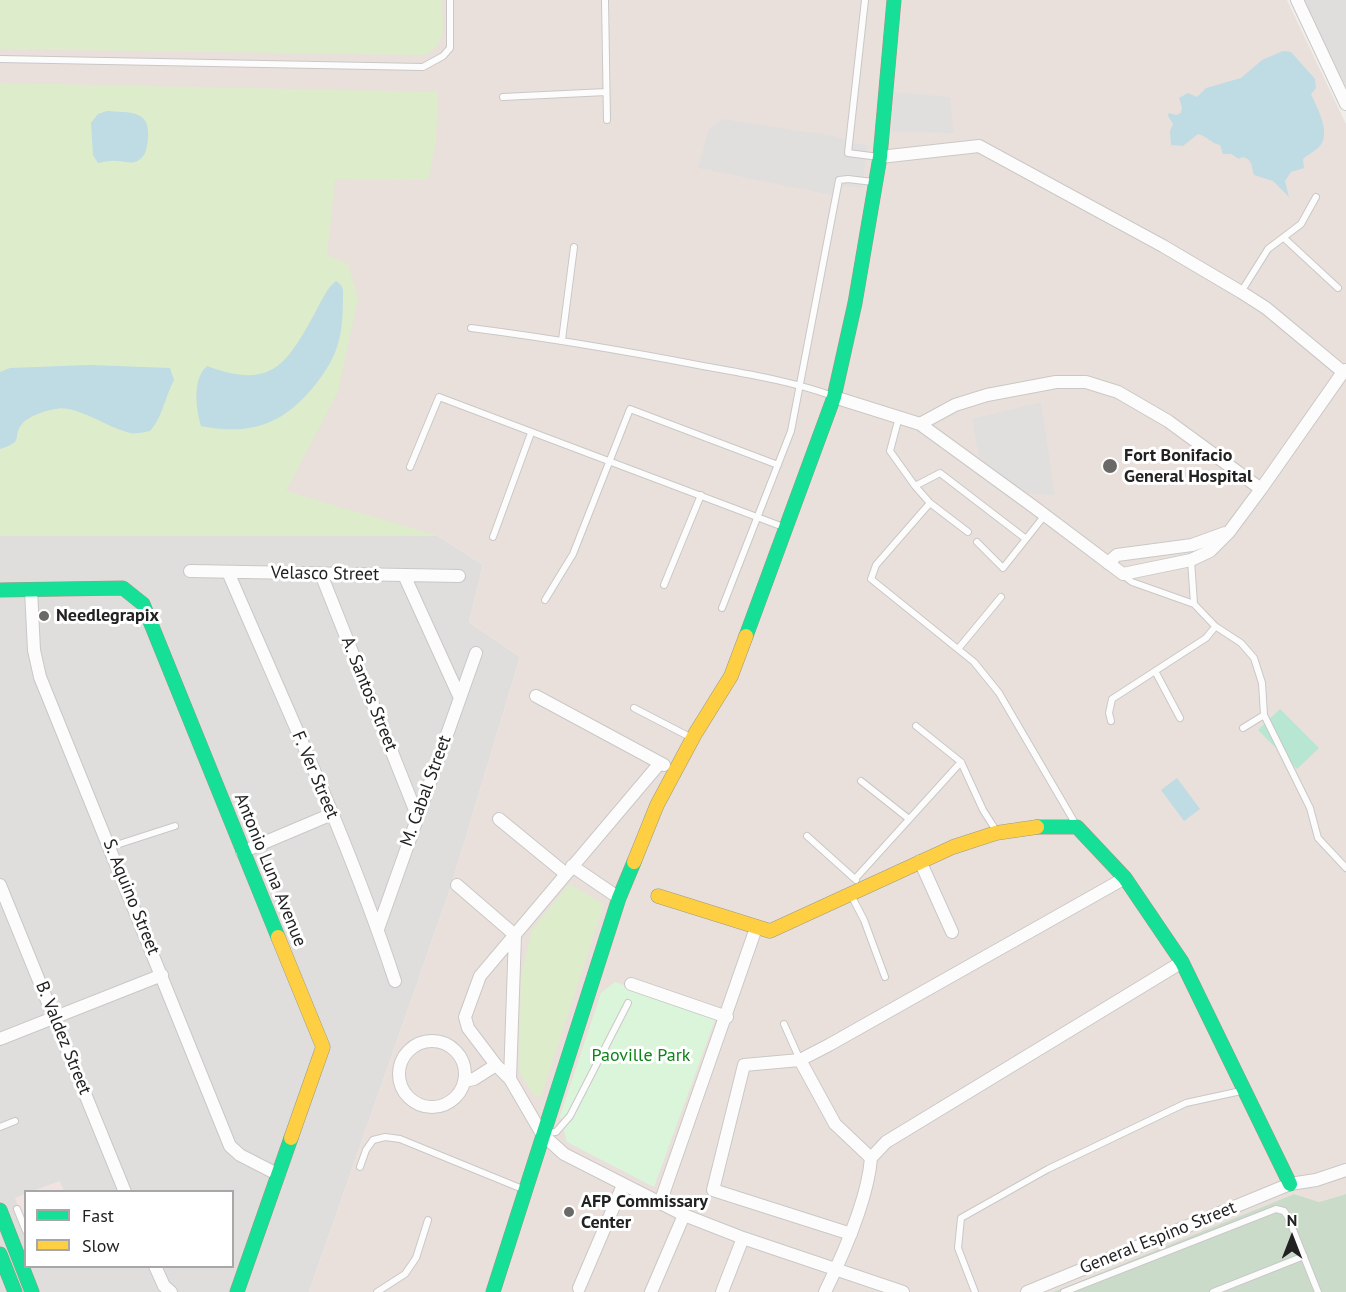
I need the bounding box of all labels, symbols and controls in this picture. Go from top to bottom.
place label: Fort Bonifacio General Hospital [1124,445,1252,488]
marker: Fort Bonifacio General Hospital [1101,457,1119,475]
street label: Velasco Street [271,562,379,586]
place label: Needlegrapix [56,605,159,627]
marker: Needlegrapix [37,609,51,623]
street label: A. Santos Street [336,633,402,755]
street label: F. Ver Street [287,728,343,822]
street label: M. Cabal Street [396,733,456,849]
street label: Antonio Luna Avenue [229,790,311,950]
street label: S. Aquino Street [98,836,164,958]
street label: B. Valdez Street [30,978,96,1098]
park label: Paoville Park [592,1045,690,1067]
legend [24,1190,234,1268]
place label: AFP Commissary Center [581,1191,708,1234]
street label: General Espino Street [1077,1197,1239,1279]
text: Fast [82,1204,114,1227]
marker: AFP Commissary Center [562,1205,576,1219]
north arrow [1262,1208,1322,1268]
text: N [1287,1210,1297,1230]
text: Slow [82,1234,120,1257]

